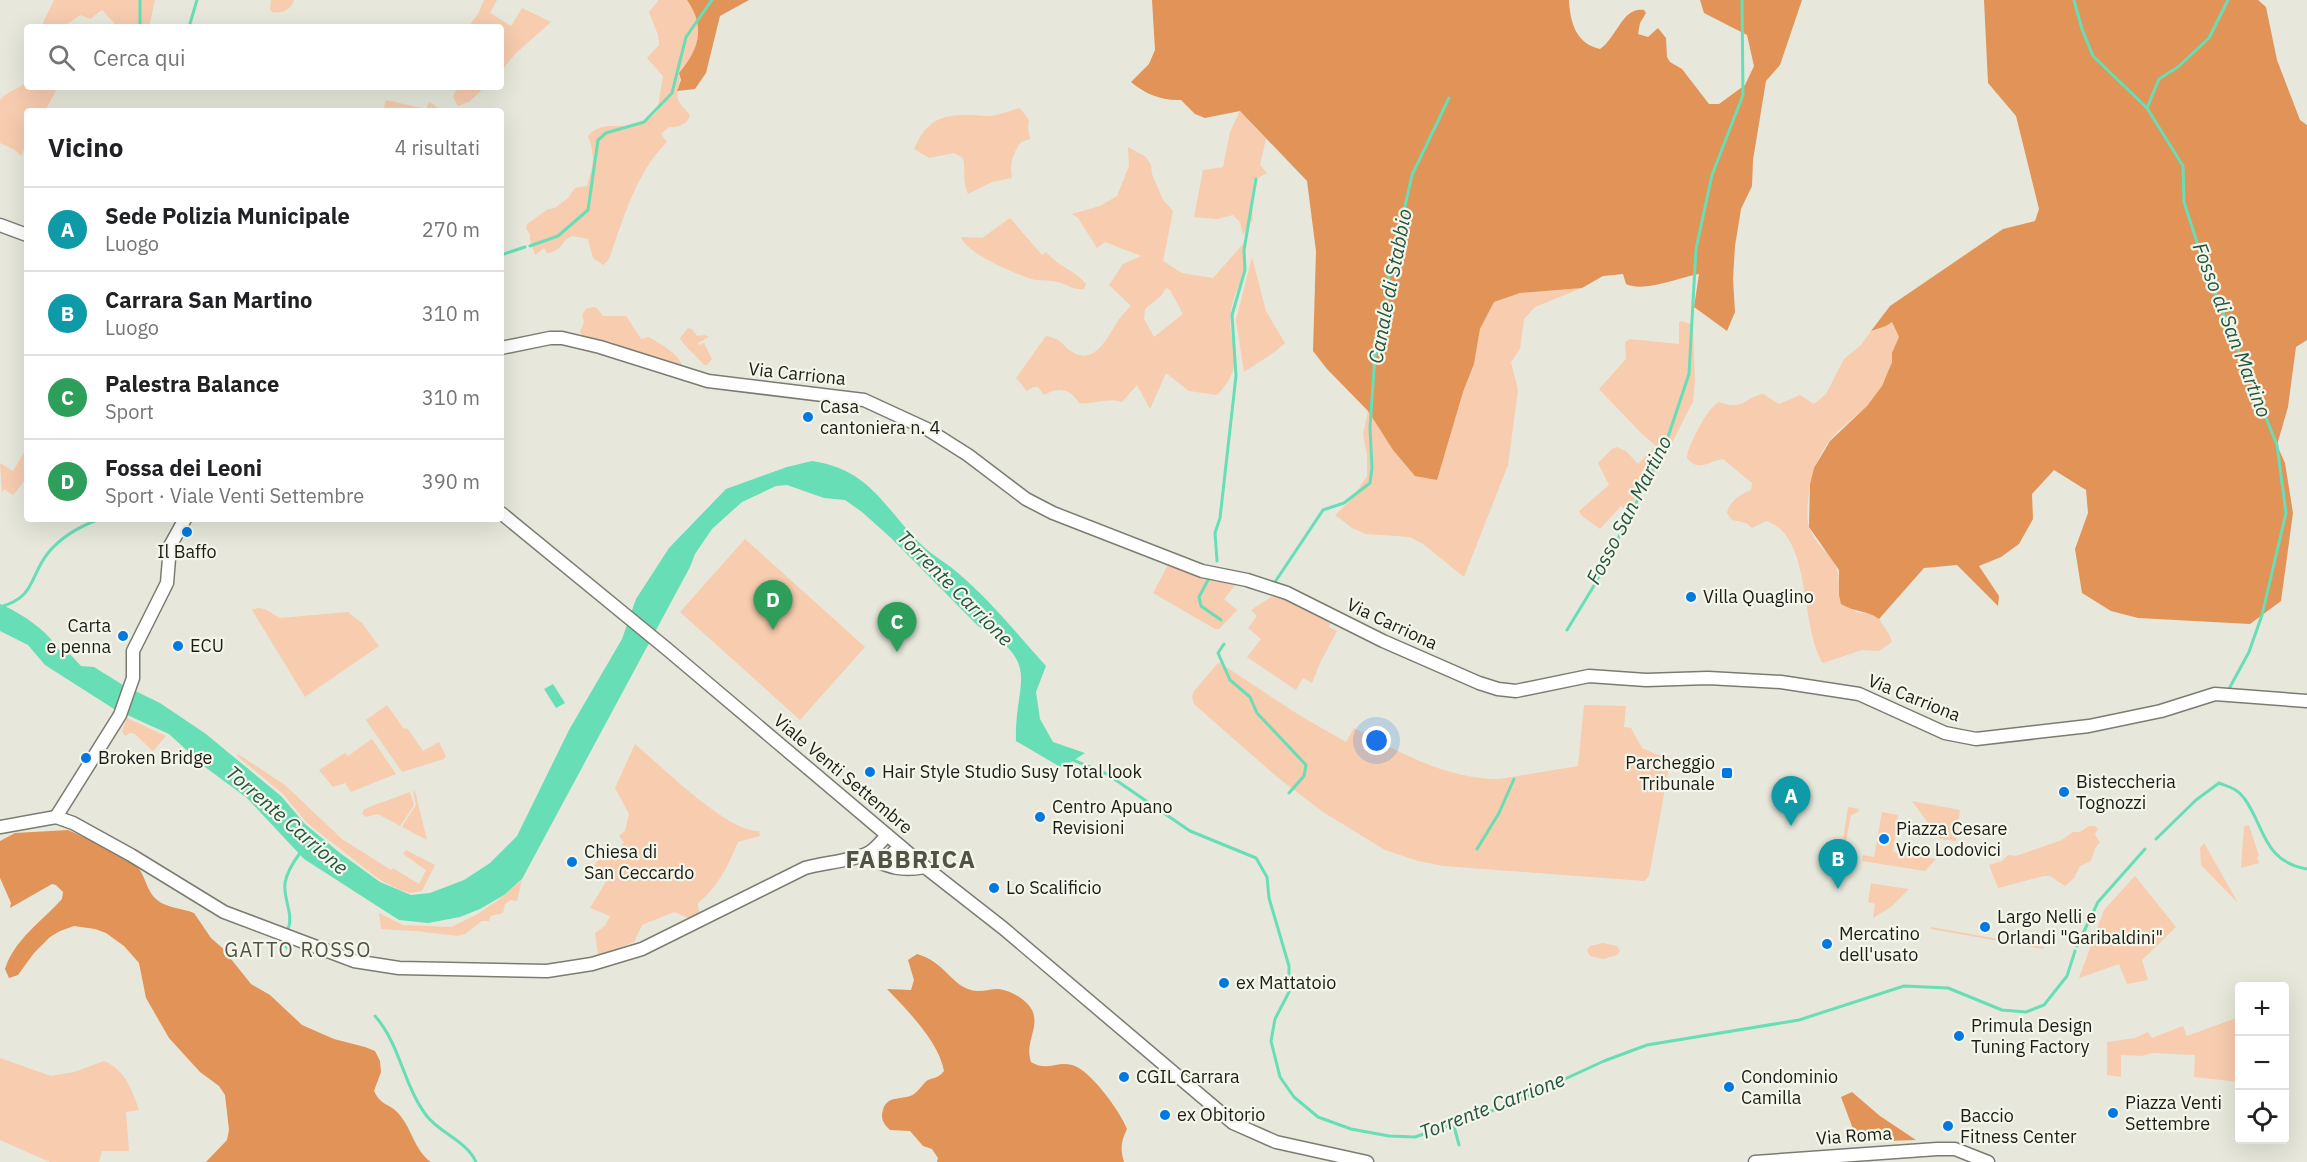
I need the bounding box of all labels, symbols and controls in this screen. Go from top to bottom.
search box [24,24,504,90]
icon: search [45,41,78,74]
text: Cerca qui [93,43,185,72]
text: Vicino [48,130,123,164]
text: 4 risultati [395,134,480,161]
text: Sede Polizia Municipale [105,201,350,230]
water label: Canale di Stabbio [1361,206,1418,366]
text: A [61,216,74,243]
text: 270 m [422,216,480,243]
text: Luogo [105,230,159,257]
water label: Fosso di San Martino [2187,239,2278,421]
text: Carrara San Martino [105,285,312,314]
text: B [61,300,74,327]
text: 310 m [422,300,480,327]
text: Luogo [105,314,159,341]
street label: Via Carriona [747,357,847,390]
text: Palestra Balance [105,369,279,398]
text: C [61,384,74,411]
text: 310 m [422,384,480,411]
place label: Casa cantoniera n. 4 [820,395,941,439]
text: Sport [105,398,154,425]
marker: Casa cantoniera n. 4 [801,410,815,424]
water label: Fosso San Martino [1579,431,1678,589]
text: Fossa dei Leoni [105,453,262,482]
text: D [61,468,74,495]
text: 390 m [422,468,480,495]
text: Sport · Viale Venti Settembre [105,482,364,509]
marker: Il Baffo [180,525,194,539]
water label: Torrente Carrione [892,525,1018,651]
place label: Il Baffo [157,540,217,563]
pin: D [754,580,792,630]
place label: Villa Quaglino [1703,585,1814,608]
marker: Villa Quaglino [1684,590,1698,604]
street label: Via Carriona [1343,592,1442,655]
pin: C [878,602,916,652]
place label: Carta e penna [46,614,111,658]
marker: Carta e penna [116,629,130,643]
place label: ECU [190,634,224,657]
marker: ECU [171,639,185,653]
street label: Via Carriona [1865,669,1964,727]
street label: Viale Venti Settembre [769,709,918,839]
your location [1362,726,1391,755]
place label: Broken Bridge [98,746,213,769]
marker: Broken Bridge [79,751,93,765]
place label: Parcheggio Tribunale [1625,751,1715,795]
water label: Torrente Carrione [220,759,354,880]
place label: Hair Style Studio Susy Total look [882,760,1142,783]
marker: Hair Style Studio Susy Total look [863,765,877,779]
marker: Parcheggio Tribunale [1720,766,1734,780]
place label: Bisteccheria Tognozzi [2076,770,2176,814]
pin: A [1772,776,1810,826]
marker: Bisteccheria Tognozzi [2057,785,2071,799]
place label: Centro Apuano Revisioni [1052,795,1173,839]
marker: Centro Apuano Revisioni [1033,810,1047,824]
place label: Piazza Cesare Vico Lodovici [1896,817,2008,861]
marker: Piazza Cesare Vico Lodovici [1877,832,1891,846]
place label: Chiesa di San Ceccardo [584,840,694,884]
pin: B [1818,840,1858,889]
district label: FABBRICA [846,843,976,875]
marker: Chiesa di San Ceccardo [565,855,579,869]
place label: Lo Scalificio [1006,876,1102,899]
marker: Lo Scalificio [987,881,1001,895]
place label: Largo Nelli e Orlandi "Garibaldini" [1997,905,2163,949]
marker: Largo Nelli e Orlandi "Garibaldini" [1978,920,1992,934]
place label: Mercatino dell'usato [1839,922,1920,966]
district label: GATTO ROSSO [224,936,372,963]
marker: Mercatino dell'usato [1820,937,1834,951]
place label: ex Mattatoio [1236,971,1336,994]
marker: ex Mattatoio [1217,976,1231,990]
map controls [2235,982,2289,1144]
button: + [2235,982,2289,1036]
place label: Primula Design Tuning Factory [1971,1014,2092,1058]
marker: Primula Design Tuning Factory [1952,1029,1966,1043]
button: − [2235,1036,2289,1090]
place label: CGIL Carrara [1136,1065,1240,1088]
water label: Torrente Carrione [1415,1065,1569,1146]
place label: Condominio Camilla [1741,1065,1838,1109]
marker: CGIL Carrara [1117,1070,1131,1084]
marker: Condominio Camilla [1722,1080,1736,1094]
button: locate [2235,1090,2289,1144]
place label: Piazza Venti Settembre [2125,1091,2222,1135]
place label: ex Obitorio [1177,1103,1265,1126]
place label: Baccio Fitness Center [1960,1104,2077,1148]
marker: Piazza Venti Settembre [2106,1106,2120,1120]
marker: ex Obitorio [1158,1108,1172,1122]
marker: Baccio Fitness Center [1941,1119,1955,1133]
street label: Via Roma [1815,1121,1893,1150]

